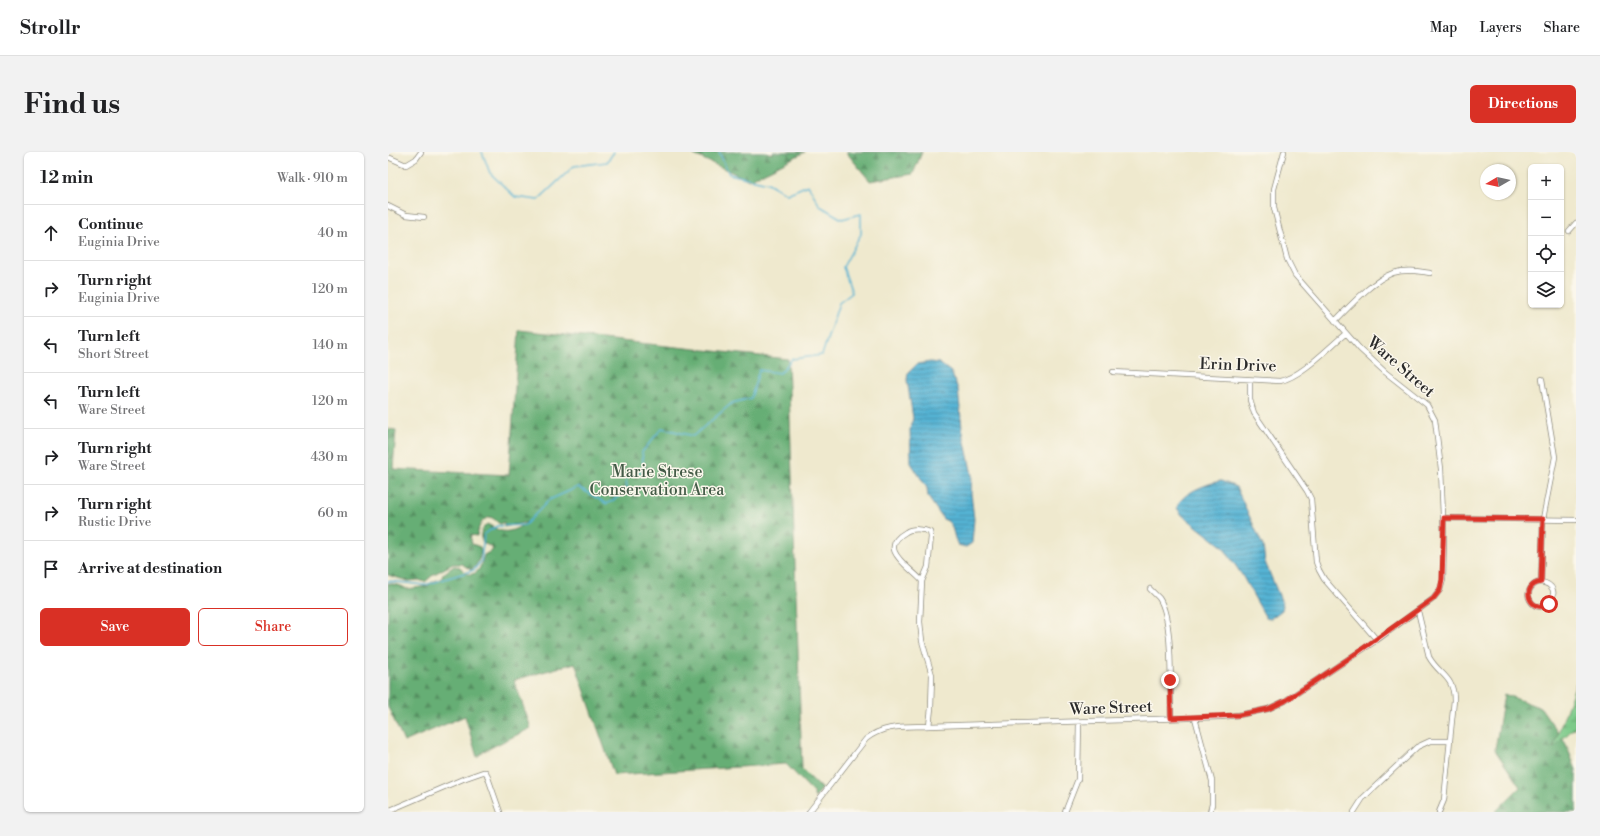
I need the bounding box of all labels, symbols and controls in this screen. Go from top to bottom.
text: Strollr [20,16,81,40]
text: Map [1430,19,1457,37]
text: Layers [1479,19,1522,37]
text: Share [1544,19,1580,37]
button: Directions [1470,85,1576,123]
text: Find us [24,87,120,122]
north arrow [1480,164,1516,200]
map controls [1528,164,1564,308]
button: + [1528,164,1564,200]
text: 12 min [40,167,93,189]
text: Walk · 910 m [277,170,348,186]
button: − [1528,200,1564,236]
text: Continue [78,215,143,234]
icon: ahead [40,222,62,244]
text: 40 m [318,225,348,241]
text: Euginia Drive [78,234,160,250]
button: locate [1528,236,1564,272]
text: Turn right [78,271,152,290]
button: layers [1528,272,1564,308]
icon: right [40,278,62,300]
text: 120 m [312,281,348,297]
text: Euginia Drive [78,290,160,306]
text: Turn left [78,327,140,346]
street label: Ware Street [1362,332,1439,402]
icon: left [40,334,62,356]
text: 140 m [312,337,348,353]
text: Short Street [78,346,149,362]
street label: Erin Drive [1199,354,1277,376]
text: Turn left [78,383,140,402]
icon: left [40,390,62,412]
text: 120 m [312,393,348,409]
text: Ware Street [78,402,146,418]
text: Turn right [78,439,152,458]
icon: right [40,446,62,468]
text: 430 m [310,449,348,465]
text: Ware Street [78,458,146,474]
park label: Marie Strese Conservation Area [590,462,725,500]
text: Turn right [78,495,152,514]
icon: right [40,502,62,524]
text: 60 m [317,505,348,521]
text: Rustic Drive [78,514,151,530]
icon: arrive [40,558,62,580]
text: Arrive at destination [78,559,222,578]
route start [1540,595,1558,613]
button: Save [40,608,190,646]
button: Share [198,608,348,646]
route end [1161,671,1179,689]
street label: Ware Street [1068,697,1153,719]

